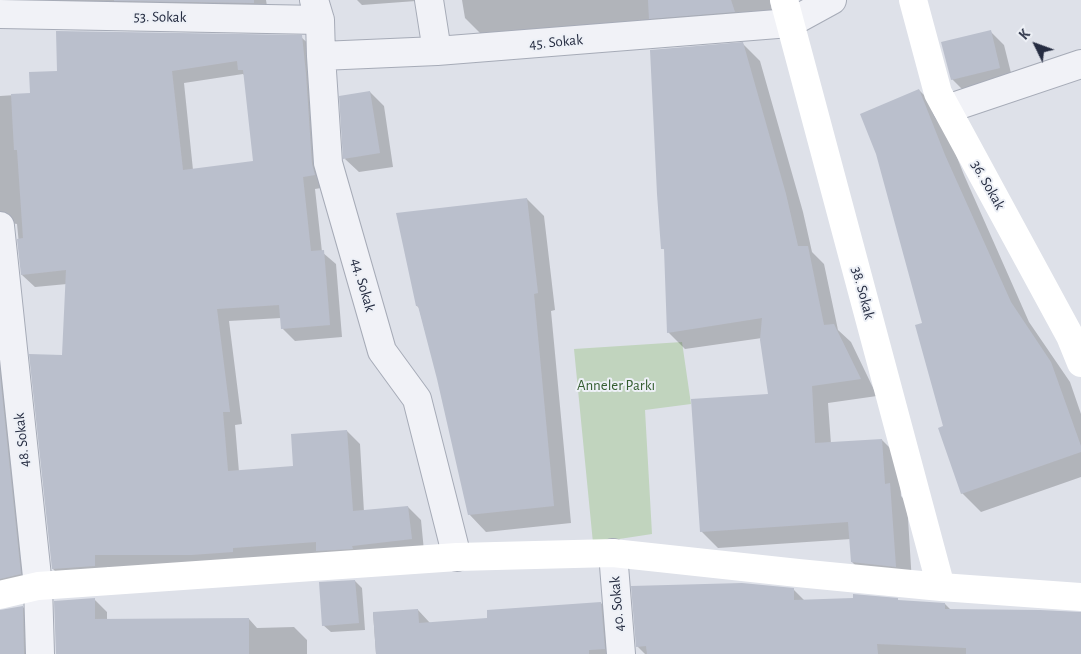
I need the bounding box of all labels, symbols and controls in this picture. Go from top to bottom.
street label: 53. Sokak [133,8,187,26]
north arrow [1011,20,1061,70]
text: K [1017,27,1033,43]
street label: 45. Sokak [528,31,584,53]
street label: 36. Sokak [967,157,1009,213]
street label: 44. Sokak [347,256,379,314]
street label: 38. Sokak [847,265,879,321]
park label: Anneler Parkı [577,376,655,394]
street label: 48. Sokak [10,412,34,468]
street label: 40. Sokak [606,576,628,632]

